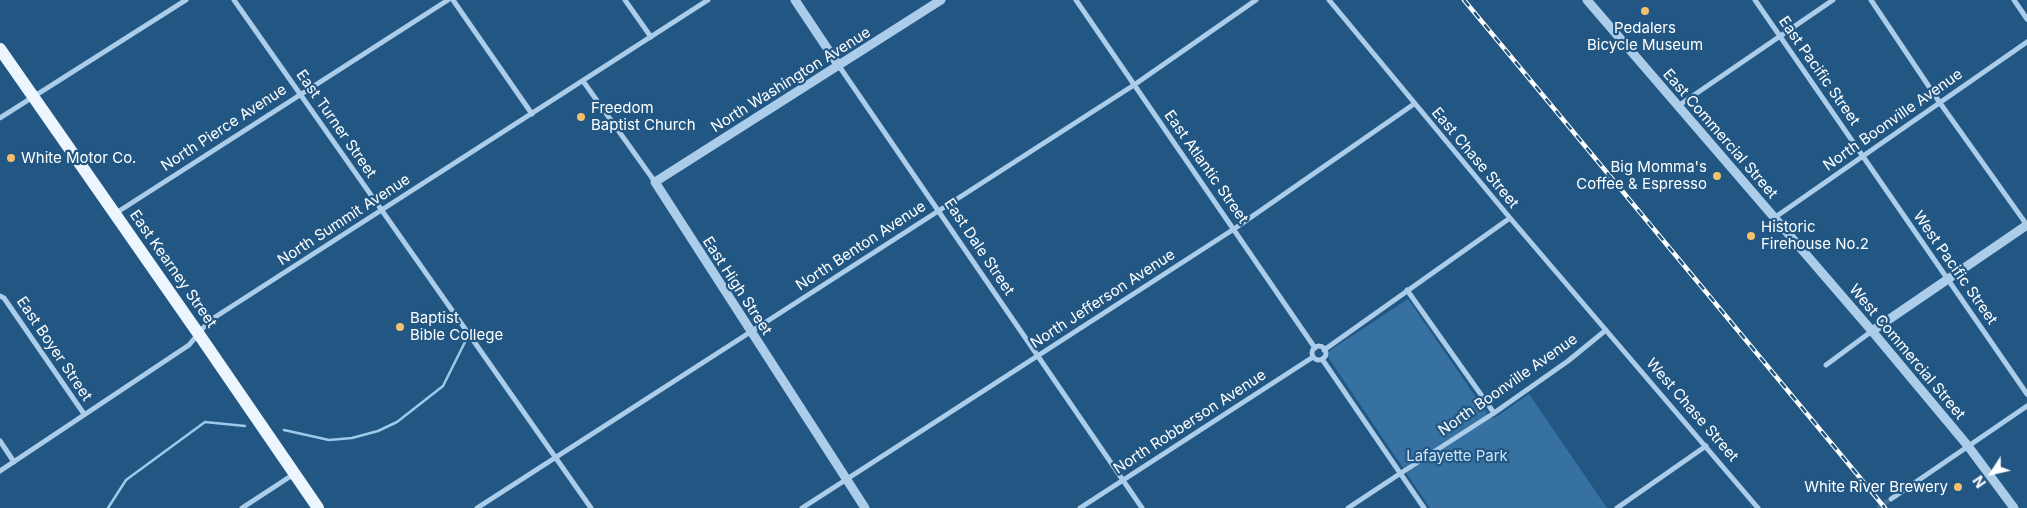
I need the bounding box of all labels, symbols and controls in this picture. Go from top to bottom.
marker: Pedalers Bicycle Museum [1639,5,1651,17]
street label: East Pacific Street [1775,13,1863,129]
place label: Pedalers Bicycle Museum [1587,19,1703,54]
street label: North Washington Avenue [708,23,874,137]
street label: North Boonville Avenue [1820,65,1966,175]
street label: East Commercial Street [1659,66,1781,202]
street label: East Turner Street [292,67,380,181]
street label: North Pierce Avenue [158,81,290,175]
place label: Freedom Baptist Church [591,99,696,134]
street label: East Chase Street [1428,104,1522,212]
street label: East Atlantic Street [1160,107,1252,227]
marker: Freedom Baptist Church [575,111,587,123]
place label: White Motor Co. [21,149,136,167]
marker: White Motor Co. [5,152,17,164]
place label: Big Momma's Coffee & Espresso [1576,158,1707,193]
street label: North Summit Avenue [274,170,414,270]
marker: Big Momma's Coffee & Espresso [1711,170,1723,182]
street label: East Dale Street [940,195,1018,299]
street label: North Benton Avenue [793,197,929,295]
street label: East Kearney Street [126,207,220,331]
street label: West Pacific Street [1909,208,2001,328]
place label: Historic Firehouse No.2 [1761,218,1869,253]
marker: Historic Firehouse No.2 [1745,230,1757,242]
street label: East High Street [698,233,776,339]
street label: North Jefferson Avenue [1027,246,1179,352]
street label: West Commercial Street [1845,281,1969,423]
street label: East Boyer Street [12,293,96,405]
place label: Baptist Bible College [410,309,503,344]
marker: Baptist Bible College [394,321,406,333]
street label: North Boonville Avenue [1435,330,1581,440]
street label: West Chase Street [1642,355,1742,465]
street label: North Robberson Avenue [1110,366,1270,478]
park label: Lafayette Park [1406,447,1508,465]
north arrow [1967,448,2017,498]
text: N [1969,473,1989,491]
place label: White River Brewery [1804,478,1948,496]
marker: White River Brewery [1952,481,1964,493]

